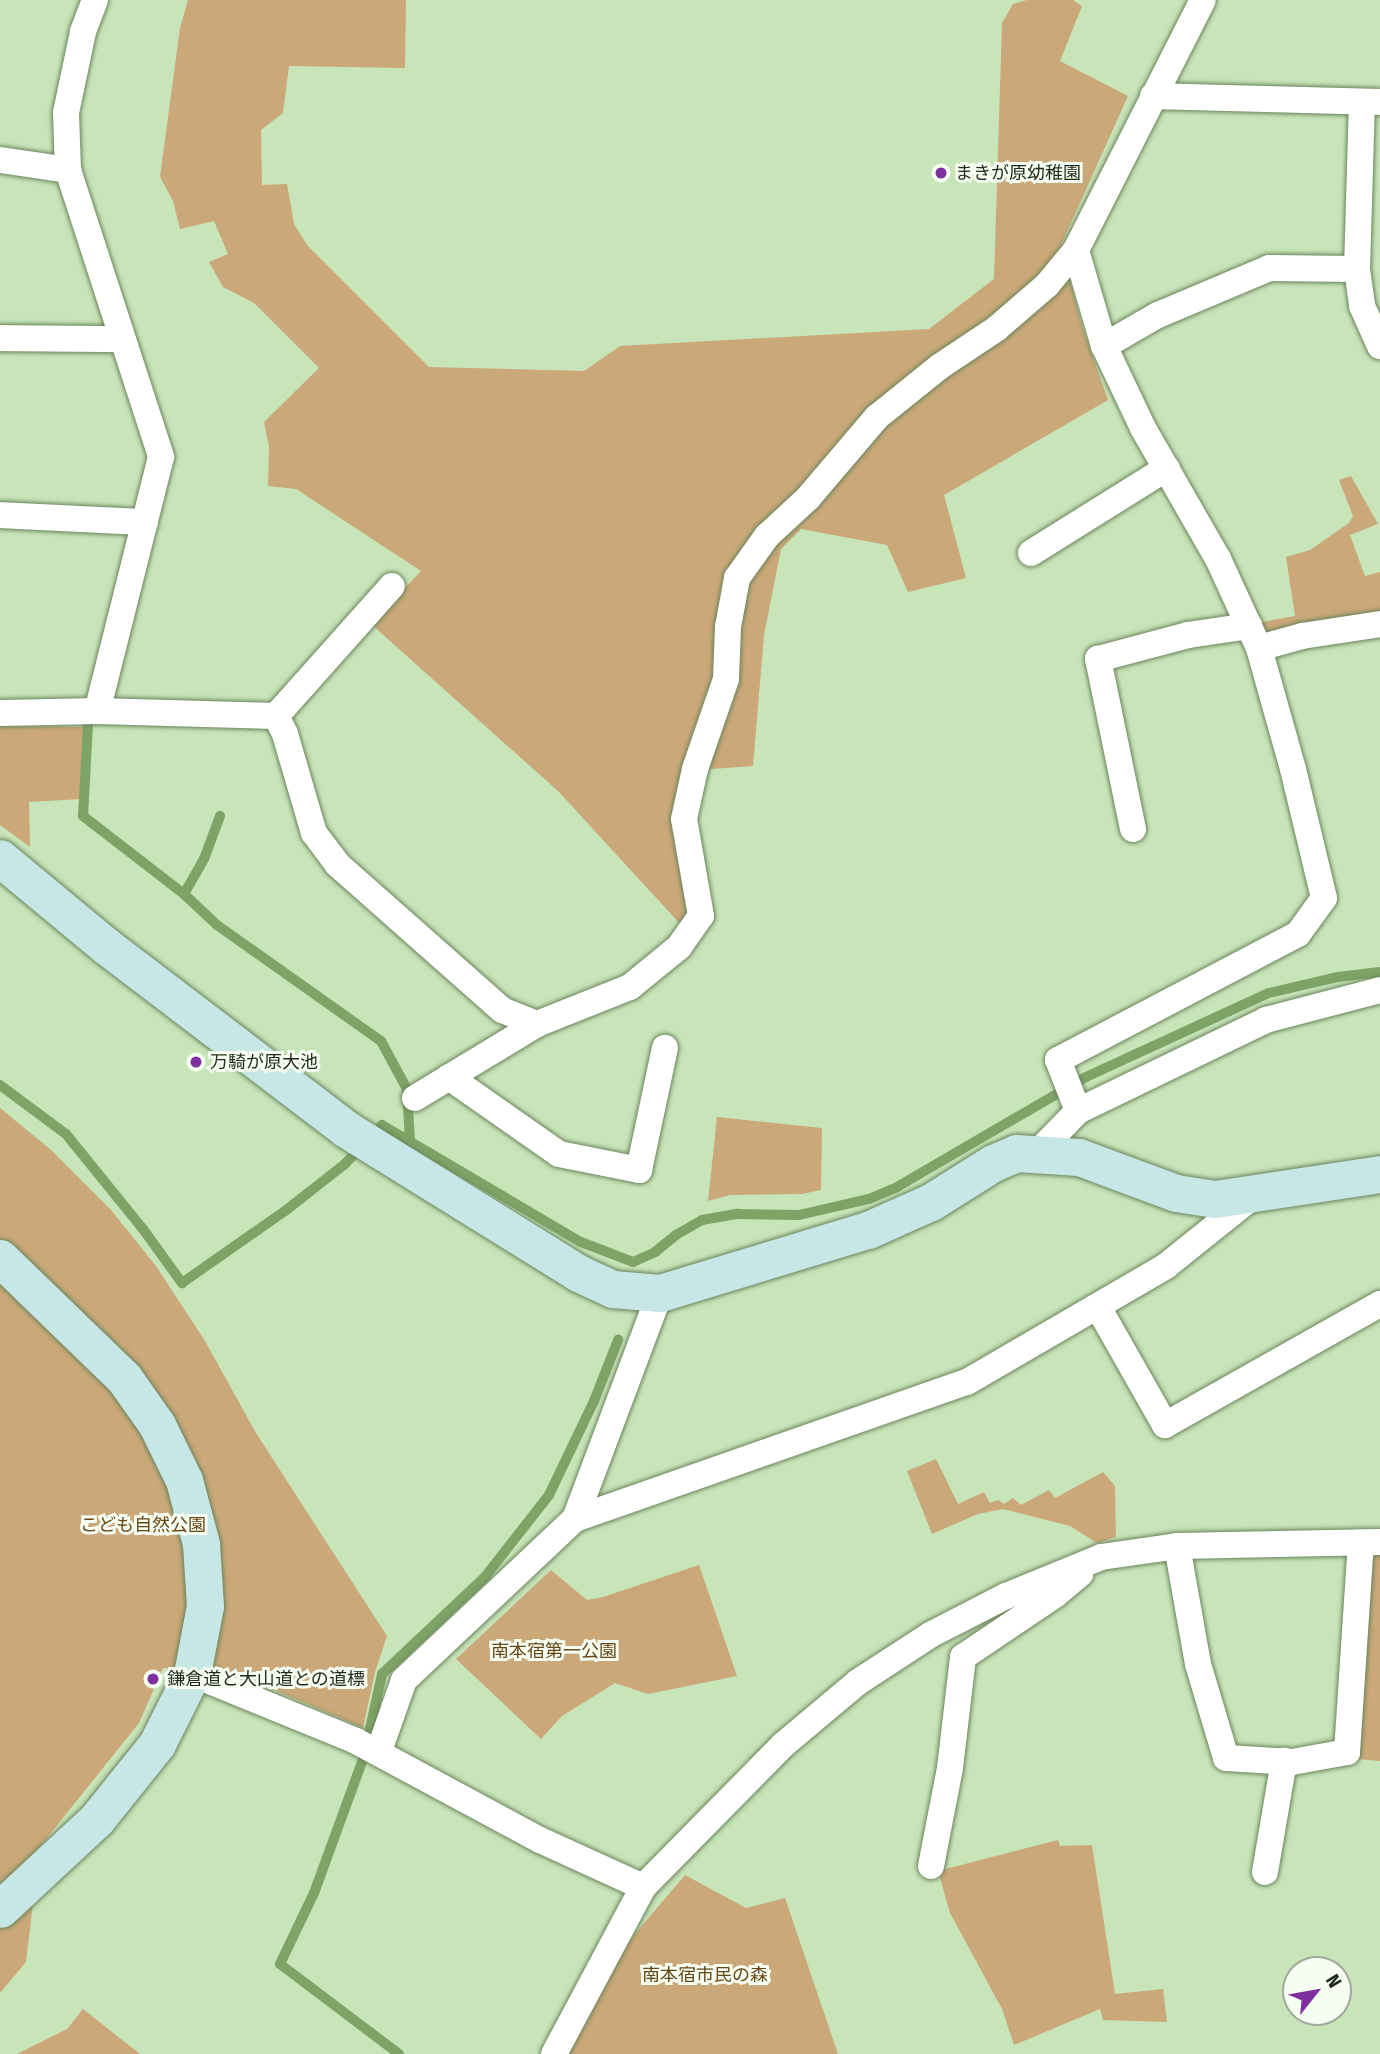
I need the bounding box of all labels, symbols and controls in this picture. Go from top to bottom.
place label: まきが原幼稚園 [955,162,1081,184]
marker: まきが原幼稚園 [933,165,949,181]
place label: 万騎が原大池 [210,1051,318,1073]
marker: 万騎が原大池 [188,1054,204,1070]
park label: こども自然公園 [80,1514,206,1536]
park label: 南本宿第一公園 [491,1640,617,1662]
place label: 鎌倉道と大山道との道標 [167,1668,365,1690]
marker: 鎌倉道と大山道との道標 [145,1671,161,1687]
north arrow [1282,1956,1352,2026]
park label: 南本宿市民の森 [642,1964,768,1986]
text: N [1321,1970,1347,1992]

